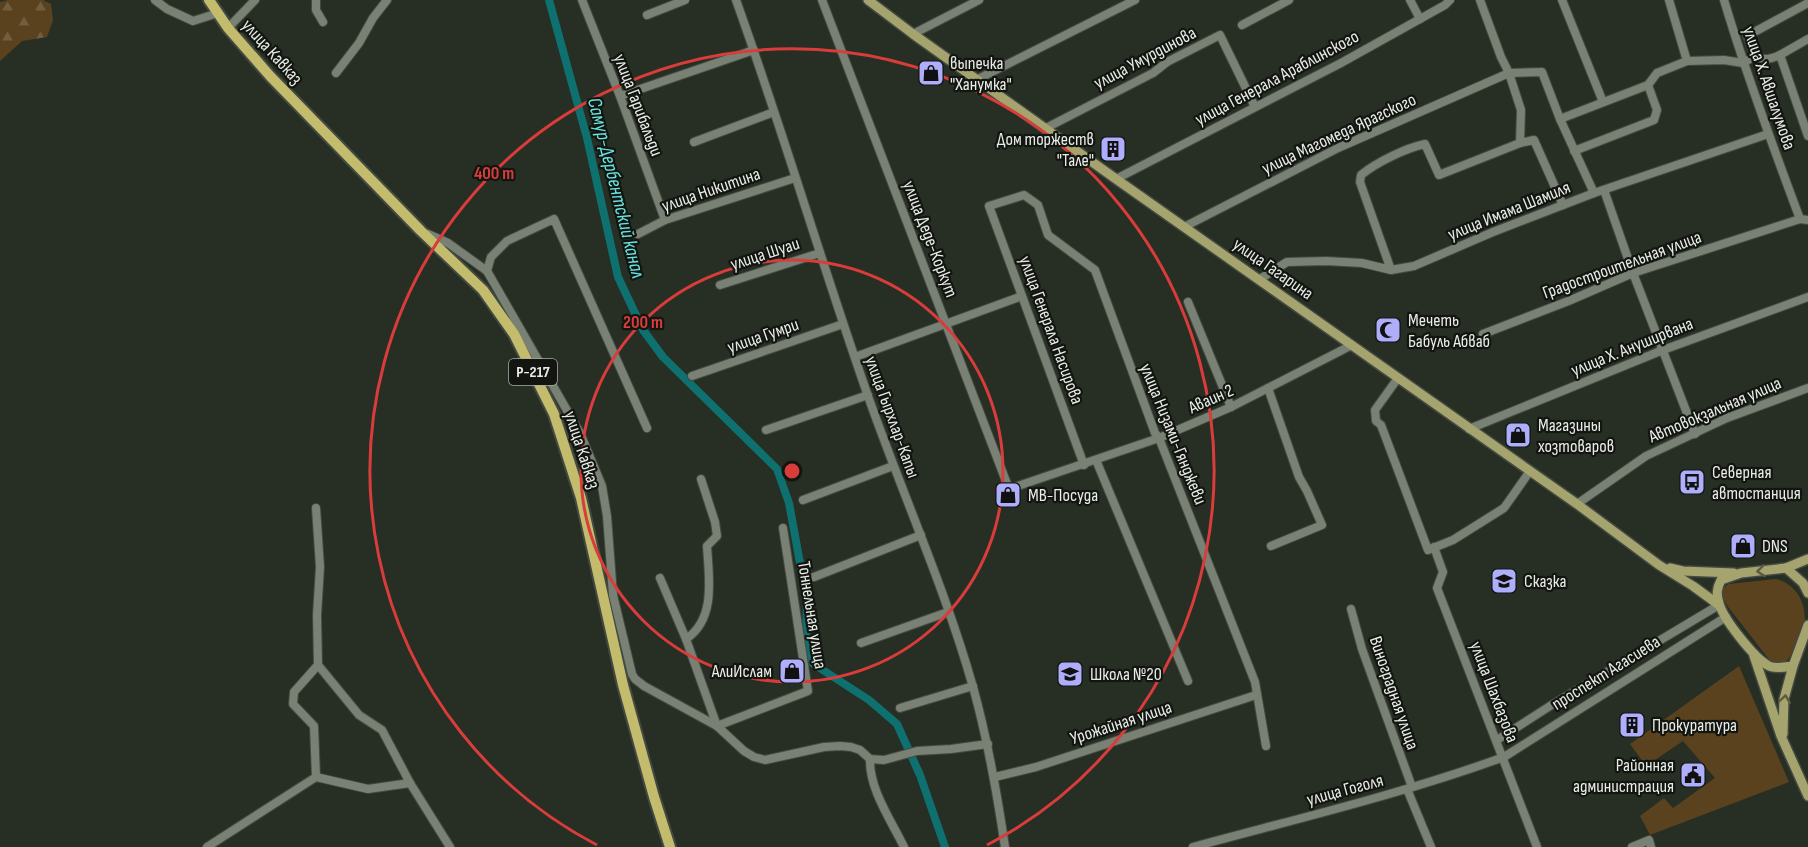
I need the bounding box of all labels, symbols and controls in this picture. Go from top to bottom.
street label: улица Кавказ [237,15,307,89]
street label: улица Умурдинова [1090,22,1200,94]
street label: улица Х. Авшалумова [1738,24,1800,152]
street label: улица Генерала Араблинского [1191,26,1363,130]
street label: улица Гарибальди [609,51,667,159]
place label: выпечка "Ханумка" [950,53,1012,95]
shop icon: выпечка "Ханумка" [916,58,946,88]
street label: улица Магомеда Ярагского [1259,89,1419,179]
water label: Самур-Дербентский канал [582,95,650,281]
place label: Дом торжеств "Тале" [997,129,1094,171]
building icon: Дом торжеств "Тале" [1098,134,1128,164]
text: 400 m [474,163,514,184]
street label: улица Никитина [659,163,763,217]
street label: улица Имама Шамиля [1445,177,1573,245]
street label: улица Деде-Коркут [898,178,962,300]
street label: Градостроительная улица [1540,227,1704,303]
street label: улица Шуаи [728,233,802,275]
street label: улица Гагарина [1229,234,1317,304]
street label: улица Генерала Насирова [1014,253,1088,407]
place label: Мечеть Бабуль Абваб [1408,310,1490,352]
text: 200 m [623,312,663,333]
street label: улица Х. Ануширвана [1568,313,1696,381]
street label: улица Гумри [724,314,802,358]
mosque icon: Мечеть Бабуль Абваб [1373,315,1403,345]
street label: улица Гырхлар-Капы [860,353,924,481]
road number: Р-217 [509,359,557,385]
street label: улица Низами-Гянджеви [1135,360,1211,508]
street label: Автовокзальная улица [1645,373,1785,448]
street label: Аваин 2 [1184,380,1237,419]
street label: улица Кавказ [560,408,604,492]
place label: Магазины хозтоваров [1538,415,1614,457]
shop icon: Магазины хозтоваров [1503,420,1533,450]
centre of rings [782,461,802,481]
place label: Северная автостанция [1712,462,1801,504]
bus stop icon: Северная автостанция [1677,467,1707,497]
shop icon: МВ-Посуда [993,480,1023,510]
place label: МВ-Посуда [1028,485,1098,506]
shop icon: DNS [1728,531,1758,561]
place label: DNS [1762,536,1788,557]
street label: Тоннельная улица [793,560,831,670]
one-way arrow [1756,564,1766,576]
school or university icon: Сказка [1489,566,1519,596]
place label: Сказка [1524,571,1567,592]
street label: проспект Агасиева [1548,631,1664,715]
street label: Виноградная улица [1365,634,1423,752]
street label: улица Шахбазова [1465,638,1523,746]
shop icon: АлиИслам [777,656,807,686]
school or university icon: Школа №20 [1055,659,1085,689]
place label: АлиИслам [711,661,772,682]
place label: Школа №20 [1090,664,1162,685]
one-way arrow [1778,695,1790,704]
street label: Урожайная улица [1068,697,1174,749]
building icon: Прокуратура [1617,710,1647,740]
place label: Прокуратура [1652,715,1737,736]
place label: Районная администрация [1573,755,1674,797]
public building icon: Районная администрация [1678,760,1708,790]
street label: улица Гоголя [1304,770,1386,810]

